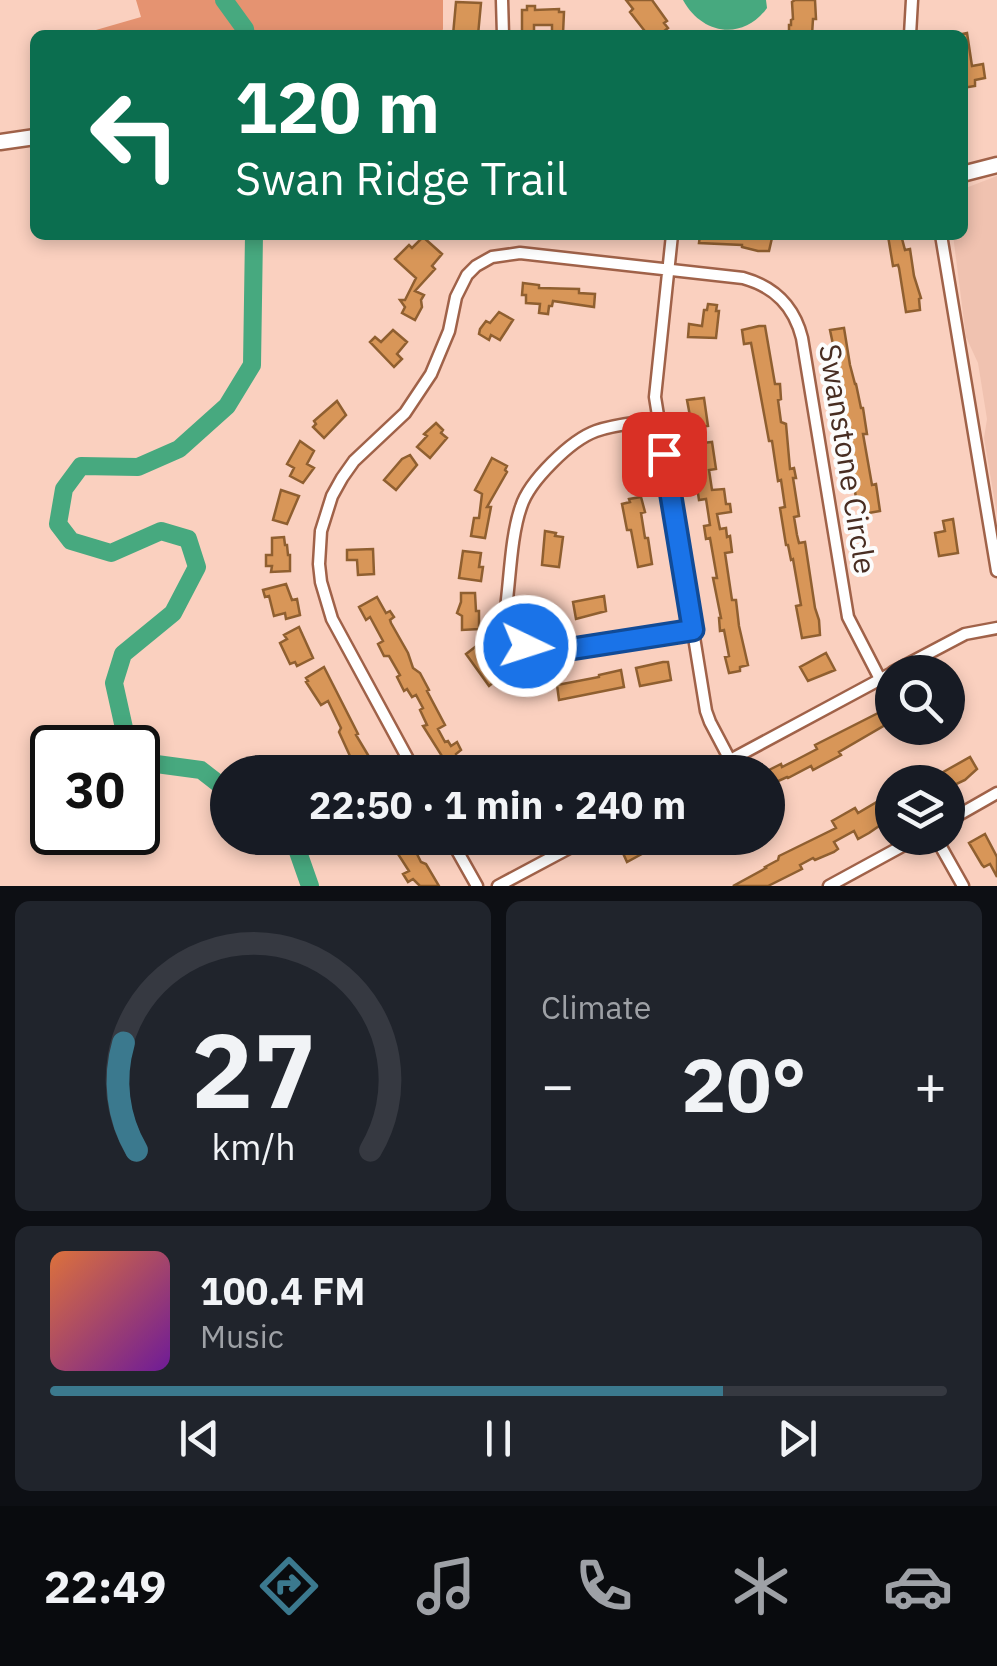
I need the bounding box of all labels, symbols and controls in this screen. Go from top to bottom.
text: 120 m [235,61,440,152]
icon: left [70,70,200,200]
text: Swan Ridge Trail [235,149,568,207]
street label: Swanstone Circle [811,341,886,576]
pin [622,412,707,497]
icon: arrive [637,427,692,482]
position arrow [474,594,578,698]
map controls [875,655,965,855]
button: search [875,655,965,745]
speed limit sign: 30 [30,725,160,855]
button: layers [875,765,965,855]
text: 22:50 · 1 min · 240 m [309,780,686,829]
text: Climate [541,986,651,1028]
text: 27 [191,1001,315,1137]
text: 20° [681,1035,807,1133]
text: − [541,1049,574,1120]
text: + [914,1049,947,1120]
text: km/h [211,1123,295,1170]
text: 100.4 FM [200,1266,365,1315]
text: Music [200,1315,284,1357]
icon: previous [172,1411,227,1466]
icon: pause [471,1411,526,1466]
icon: next [770,1411,825,1466]
icon: directions [254,1551,324,1621]
icon: music [411,1551,481,1621]
icon: phone [569,1551,639,1621]
icon: climate [726,1551,796,1621]
icon: car [883,1551,953,1621]
text: 22:49 [44,1557,167,1615]

